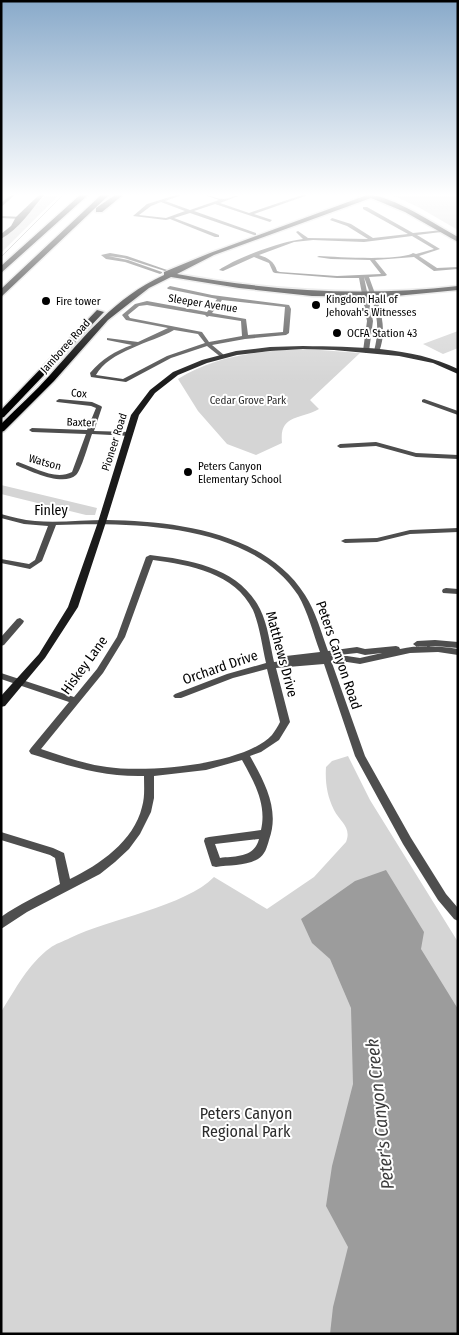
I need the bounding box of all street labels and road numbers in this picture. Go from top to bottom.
street label: Sleeper Avenue [167,292,238,315]
street label: Jamboree Road [38,317,93,376]
street label: Cox [70,386,88,401]
street label: Pioneer Road [99,412,130,473]
street label: Baxter [66,415,96,430]
street label: Watson [27,452,63,473]
street label: Finley [34,502,68,519]
street label: Peters Canyon Road [312,599,365,712]
street label: Matthews Drive [262,609,301,699]
street label: Hiskey Lane [58,633,111,698]
street label: Orchard Drive [180,647,260,688]

